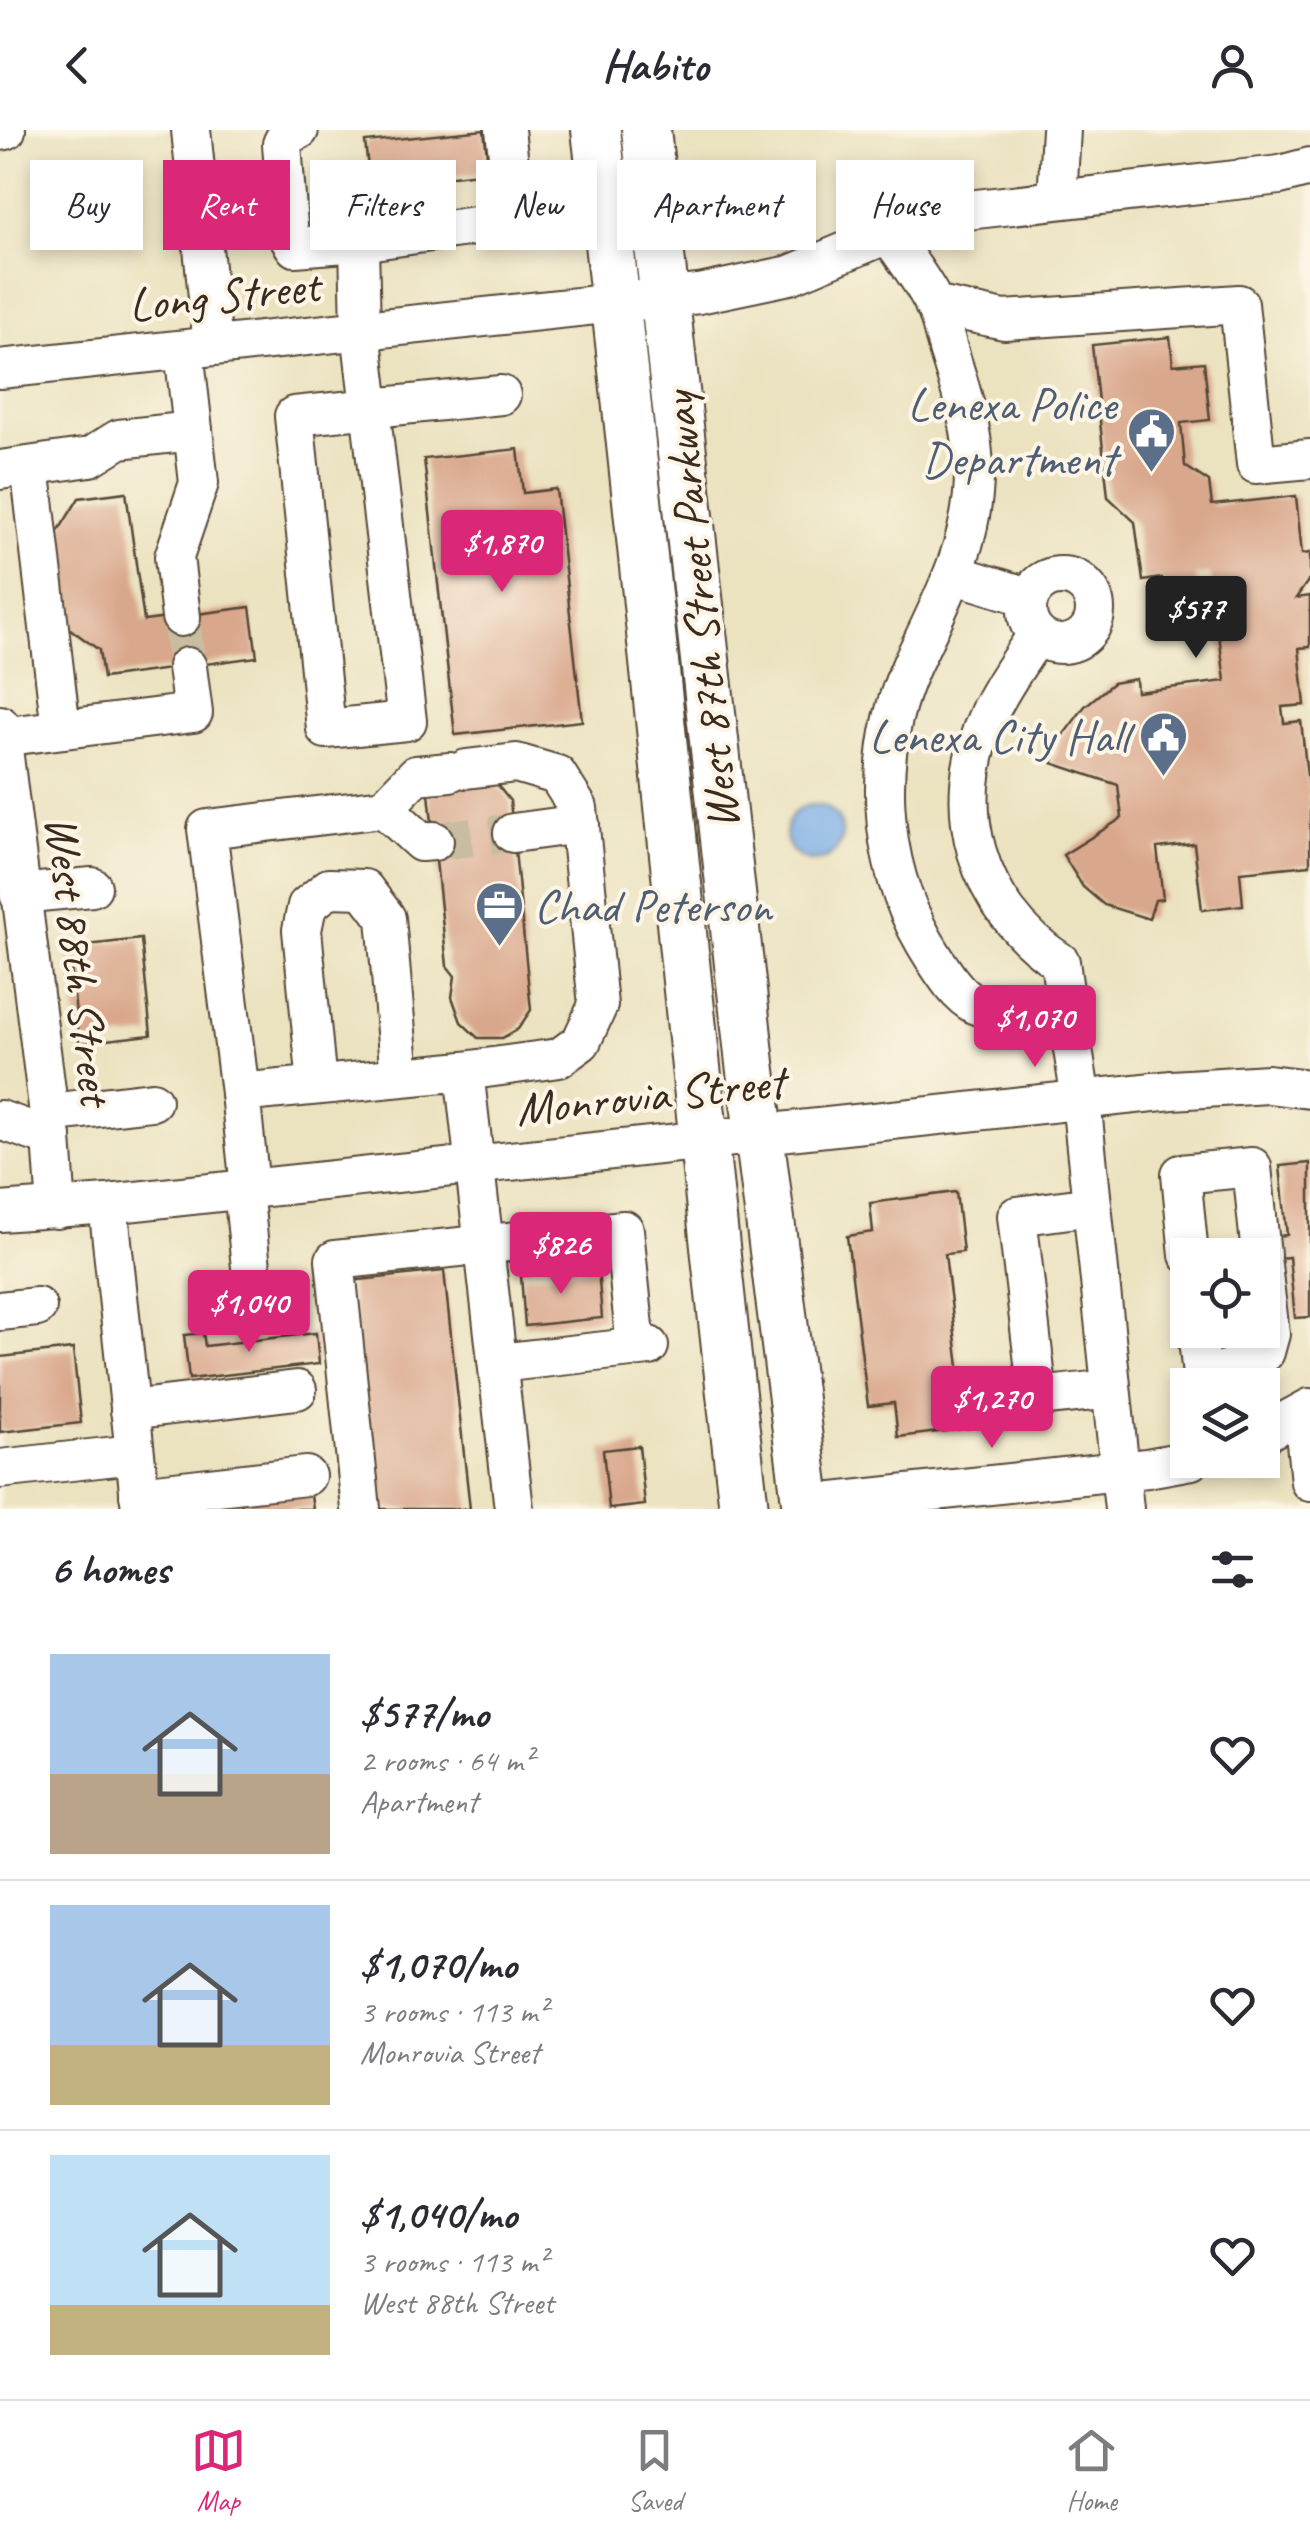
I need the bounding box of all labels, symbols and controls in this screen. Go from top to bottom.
text: Habito [602,37,708,94]
icon: back [50,38,105,93]
icon: person [1205,38,1260,93]
chip: Buy [30,160,143,250]
chip: Rent [163,160,290,250]
chip: Filters [310,160,456,250]
chip: New [476,160,597,250]
chip: Apartment [617,160,816,250]
chip: House [836,160,974,250]
street label: Long Street [126,255,326,335]
place label: Lenexa Police Department [907,374,1122,489]
street label: West 87th Street Parkway [647,386,753,833]
public building icon: Lenexa Police Department [1125,406,1177,474]
pin: $1,870 [421,510,583,595]
text: $1,870 [463,522,541,563]
pin: $577 [1137,576,1255,661]
text: $577 [1168,588,1224,629]
place label: Lenexa City Hall [869,706,1136,766]
public building icon: Lenexa City Hall [1137,710,1189,778]
street label: West 88th Street [32,812,127,1112]
place label: Chad Peterson [534,876,774,936]
office icon: Chad Peterson [473,880,525,948]
pin: $1,070 [954,985,1116,1070]
text: $1,070 [996,997,1074,1038]
street label: Monrovia Street [513,1050,793,1139]
pin: $826 [502,1212,620,1297]
text: $826 [532,1224,590,1265]
map controls [1170,1238,1280,1478]
button: locate [1170,1238,1280,1348]
pin: $1,040 [168,1270,330,1355]
text: $1,040 [210,1282,288,1323]
pin: $1,270 [911,1366,1073,1451]
button: layers [1170,1368,1280,1478]
text: $1,270 [953,1378,1031,1419]
icon: filters [1205,1542,1260,1597]
text: 6 homes [50,1543,169,1596]
text: $577/mo [360,1687,488,1740]
icon: home [130,1694,250,1814]
icon: heart [1205,1727,1260,1782]
text: 2 rooms · 64 m² [360,1740,533,1781]
text: Apartment [360,1781,478,1822]
text: $1,070/mo [360,1938,516,1991]
icon: home [130,1945,250,2065]
icon: heart [1205,1978,1260,2033]
text: 3 rooms · 113 m² [360,1991,547,2032]
text: Monrovia Street [360,2032,540,2073]
text: $1,040/mo [360,2188,517,2241]
icon: home [130,2195,250,2315]
icon: heart [1205,2228,1260,2283]
text: 3 rooms · 113 m² [360,2241,547,2282]
text: West 88th Street [360,2282,554,2323]
tab: Map [191,2423,246,2518]
tab: Saved [627,2423,682,2518]
tab: Home [1064,2423,1119,2518]

